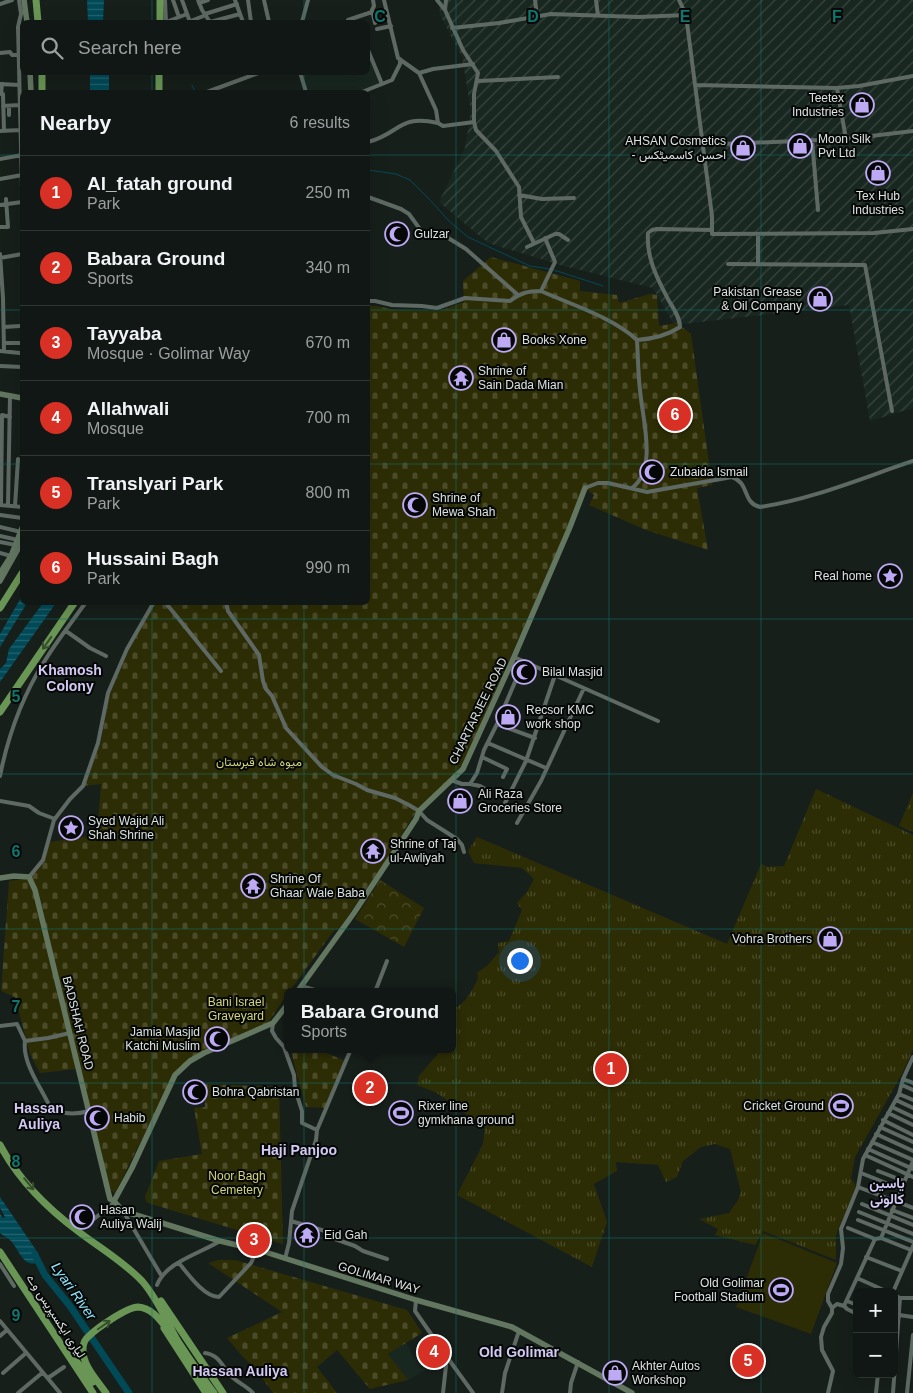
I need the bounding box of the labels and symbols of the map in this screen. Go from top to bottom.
text: C [374,8,386,25]
text: D [527,8,539,25]
text: E [680,8,691,25]
text: F [832,8,842,25]
place label: Teetex Industries [792,91,844,119]
shop icon: Teetex Industries [849,92,875,118]
place label: Moon Silk Pvt Ltd [818,132,872,160]
shop icon: Moon Silk Pvt Ltd [787,133,813,159]
place label: AHSAN Cosmetics - احسن کاسمیٹکس [625,134,726,163]
shop icon: AHSAN Cosmetics - احسن کاسمیٹکس [730,135,756,161]
shop icon: Tex Hub Industries [865,160,891,186]
place label: Tex Hub Industries [852,189,904,217]
mosque icon: Gulzar [384,221,410,247]
place label: Gulzar [414,227,449,241]
place label: Pakistan Grease & Oil Company [713,285,802,313]
shop icon: Pakistan Grease & Oil Company [807,286,833,312]
shop icon: Books Xone [491,327,517,353]
place label: Books Xone [522,333,587,347]
place label: Shrine of Sain Dada Mian [478,364,563,392]
temple icon: Shrine of Sain Dada Mian [448,365,474,391]
pin: 6 [659,396,691,434]
mosque icon: Zubaida Ismail [639,459,665,485]
place label: Zubaida Ismail [670,465,748,479]
place label: Shrine of Mewa Shah [432,491,495,519]
mosque icon: Shrine of Mewa Shah [402,492,428,518]
place icon: Real home [877,563,903,589]
place label: Real home [814,569,872,583]
one-way arrow [42,635,52,649]
street label: CHARTARJEE ROAD [446,655,510,767]
mosque icon: Bilal Masjid [511,659,537,685]
district label: Khamosh Colony [38,662,102,694]
place label: Bilal Masjid [542,665,603,679]
text: 5 [12,688,21,705]
place label: Recsor KMC work shop [525,703,594,731]
shop icon: Recsor KMC work shop [495,704,521,730]
park label: میوہ شاہ قبرستان [216,755,302,770]
place label: Ali Raza Groceries Store [478,787,562,815]
shop icon: Ali Raza Groceries Store [447,788,473,814]
place label: Syed Wajid Ali Shah Shrine [88,814,164,842]
place icon: Syed Wajid Ali Shah Shrine [58,815,84,841]
place label: Shrine of Taj ul-Awliyah [390,837,457,865]
temple icon: Shrine of Taj ul-Awliyah [360,838,386,864]
text: 6 [12,843,21,860]
place label: Shrine Of Ghaar Wale Baba [270,872,365,900]
temple icon: Shrine Of Ghaar Wale Baba [240,873,266,899]
shop icon: Vohra Brothers [817,926,843,952]
place label: Vohra Brothers [732,932,812,946]
your location [507,948,533,974]
street label: BADSHAH ROAD [60,975,96,1072]
park label: Bani Israel Graveyard [208,995,264,1023]
text: 7 [12,998,21,1015]
place label: Jamia Masjid Katchi Muslim [125,1025,200,1053]
mosque icon: Jamia Masjid Katchi Muslim [204,1026,230,1052]
pin: 1 [595,1050,627,1088]
pin: 2 [354,1069,386,1107]
mosque icon: Bohra Qabristan [182,1079,208,1105]
place label: Bohra Qabristan [212,1085,299,1099]
sports icon: Cricket Ground [828,1093,854,1119]
place label: Rixer line gymkhana ground [418,1099,514,1127]
place label: Cricket Ground [743,1099,824,1113]
district label: Hassan Auliya [14,1100,64,1132]
sports icon: Rixer line gymkhana ground [388,1100,414,1126]
mosque icon: Habib [84,1105,110,1131]
place label: Habib [114,1111,146,1125]
district label: Haji Panjoo [261,1142,337,1158]
text: 8 [12,1153,21,1170]
park label: Noor Bagh Cemetery [208,1169,266,1197]
district label: یاسین کالونی [869,1175,905,1208]
one-way arrow [23,1178,34,1191]
place label: Hasan Auliya Walij [100,1203,162,1231]
mosque icon: Hasan Auliya Walij [69,1204,95,1230]
pin: 3 [238,1221,270,1259]
temple icon: Eid Gah [294,1222,320,1248]
place label: Eid Gah [324,1228,367,1242]
water label: Lyari River [48,1259,100,1324]
street label: GOLIMAR WAY [336,1259,422,1297]
street label: لیاری ایکسپریس وے [23,1272,88,1361]
place label: Old Golimar Football Stadium [674,1276,764,1304]
sports icon: Old Golimar Football Stadium [768,1277,794,1303]
text: 9 [12,1307,21,1324]
one-way arrow [97,1320,111,1330]
pin: 4 [418,1333,450,1371]
pin: 5 [732,1342,764,1380]
district label: Old Golimar [479,1344,560,1360]
place label: Akhter Autos Workshop [632,1359,700,1387]
shop icon: Akhter Autos Workshop [602,1360,628,1386]
district label: Hassan Auliya [192,1363,288,1379]

